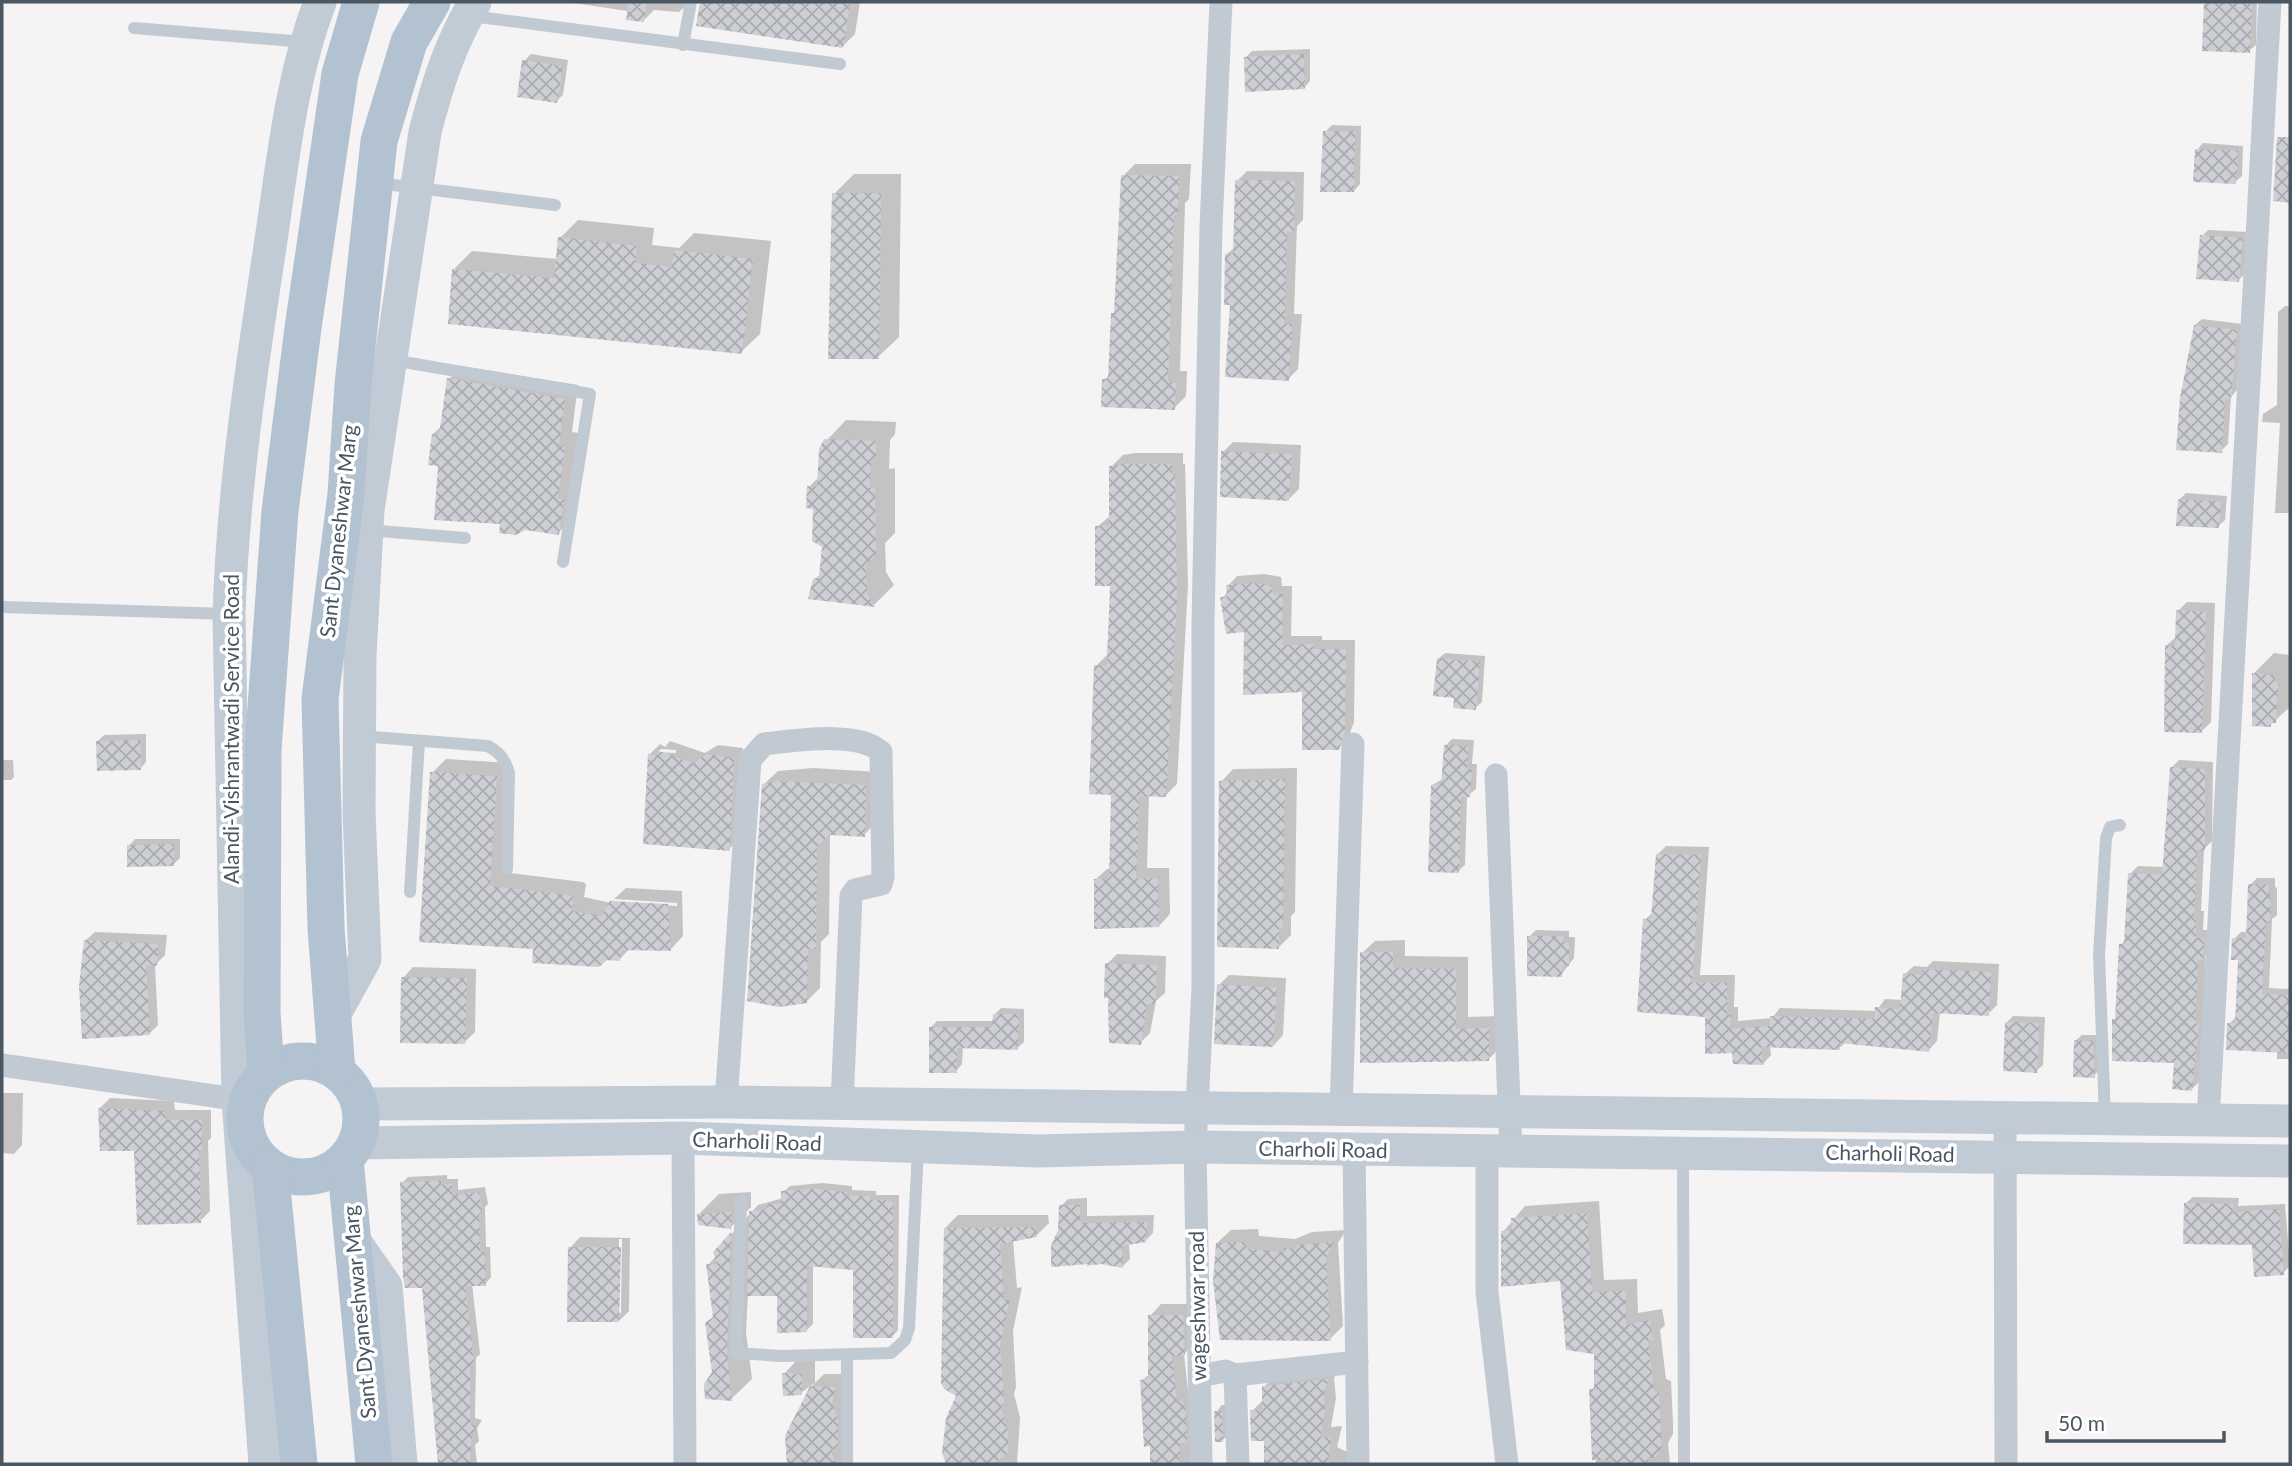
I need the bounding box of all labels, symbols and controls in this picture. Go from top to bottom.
street label: Sant Dyaneshwar Marg [314,423,361,639]
street label: Alandi-Vishrantwadi Service Road [218,574,243,884]
street label: Charholi Road [692,1126,822,1155]
street label: Charholi Road [1258,1135,1388,1162]
street label: Charholi Road [1825,1139,1955,1166]
street label: Sant Dyaneshwar Marg [337,1204,380,1420]
street label: wageshwar road [1183,1231,1210,1381]
scale bar [2047,1400,2224,1444]
text: 50 m [2058,1410,2105,1435]

